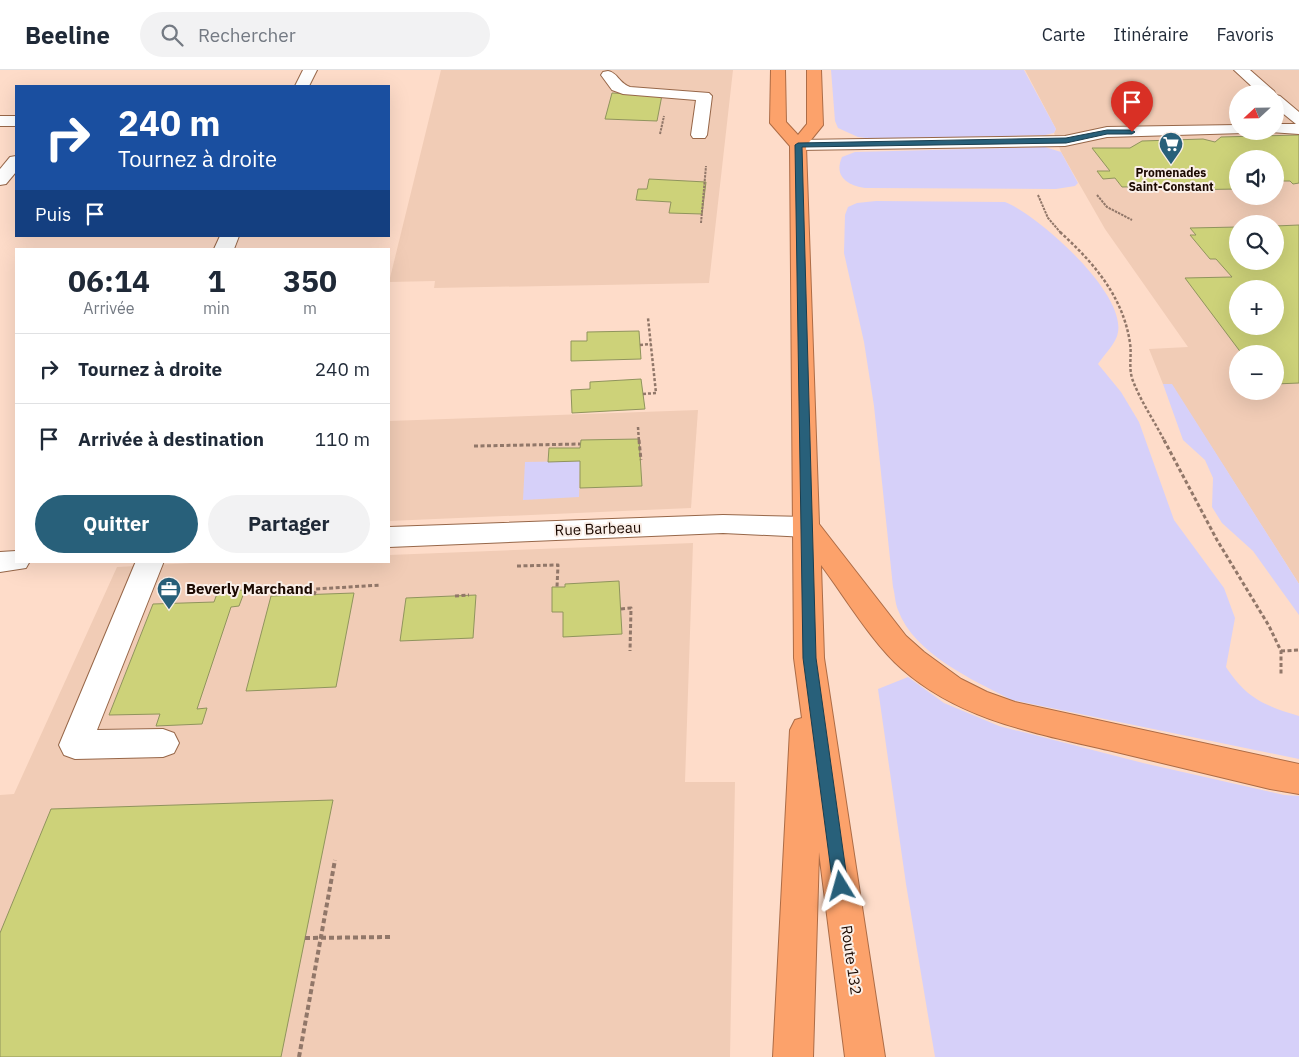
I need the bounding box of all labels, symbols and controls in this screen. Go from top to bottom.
search box [140,12,490,57]
text: Beeline [25,19,110,51]
icon: search [158,21,186,49]
text: Rechercher [198,23,296,47]
text: Carte [1042,23,1085,46]
text: Itinéraire [1113,23,1189,46]
text: Favoris [1217,23,1274,46]
pin [1111,81,1153,132]
north arrow [1229,85,1284,140]
map controls [1229,85,1284,400]
icon: arrive [1118,88,1146,116]
text: 240 m [118,100,221,146]
icon: right [35,105,100,170]
supermarket icon: Promenades Saint-Constant [1158,131,1184,165]
text: Tournez à droite [118,144,277,173]
button: sound [1229,150,1284,205]
place label: Promenades Saint-Constant [1128,165,1214,194]
icon: arrive [81,200,109,228]
text: Puis [35,202,71,226]
button: search [1229,215,1284,270]
text: 06:14 [68,261,150,300]
text: 1 [207,261,225,300]
text: 350 [283,261,337,300]
button: + [1229,280,1284,335]
text: Arrivée [83,298,135,318]
text: min [203,298,230,318]
text: m [303,298,317,318]
button: − [1229,345,1284,400]
icon: right [35,355,63,383]
text: Tournez à droite [78,357,222,381]
text: 240 m [315,357,370,381]
icon: arrive [35,425,63,453]
text: Arrivée à destination [78,427,264,451]
text: 110 m [315,427,370,451]
button: Quitter [35,495,198,553]
button: Partager [208,495,370,553]
street label: Rue Barbeau [554,517,642,540]
office icon: Beverly Marchand [156,576,182,610]
place label: Beverly Marchand [186,579,313,598]
position arrow [814,859,866,911]
street label: Route 132 [837,924,866,996]

